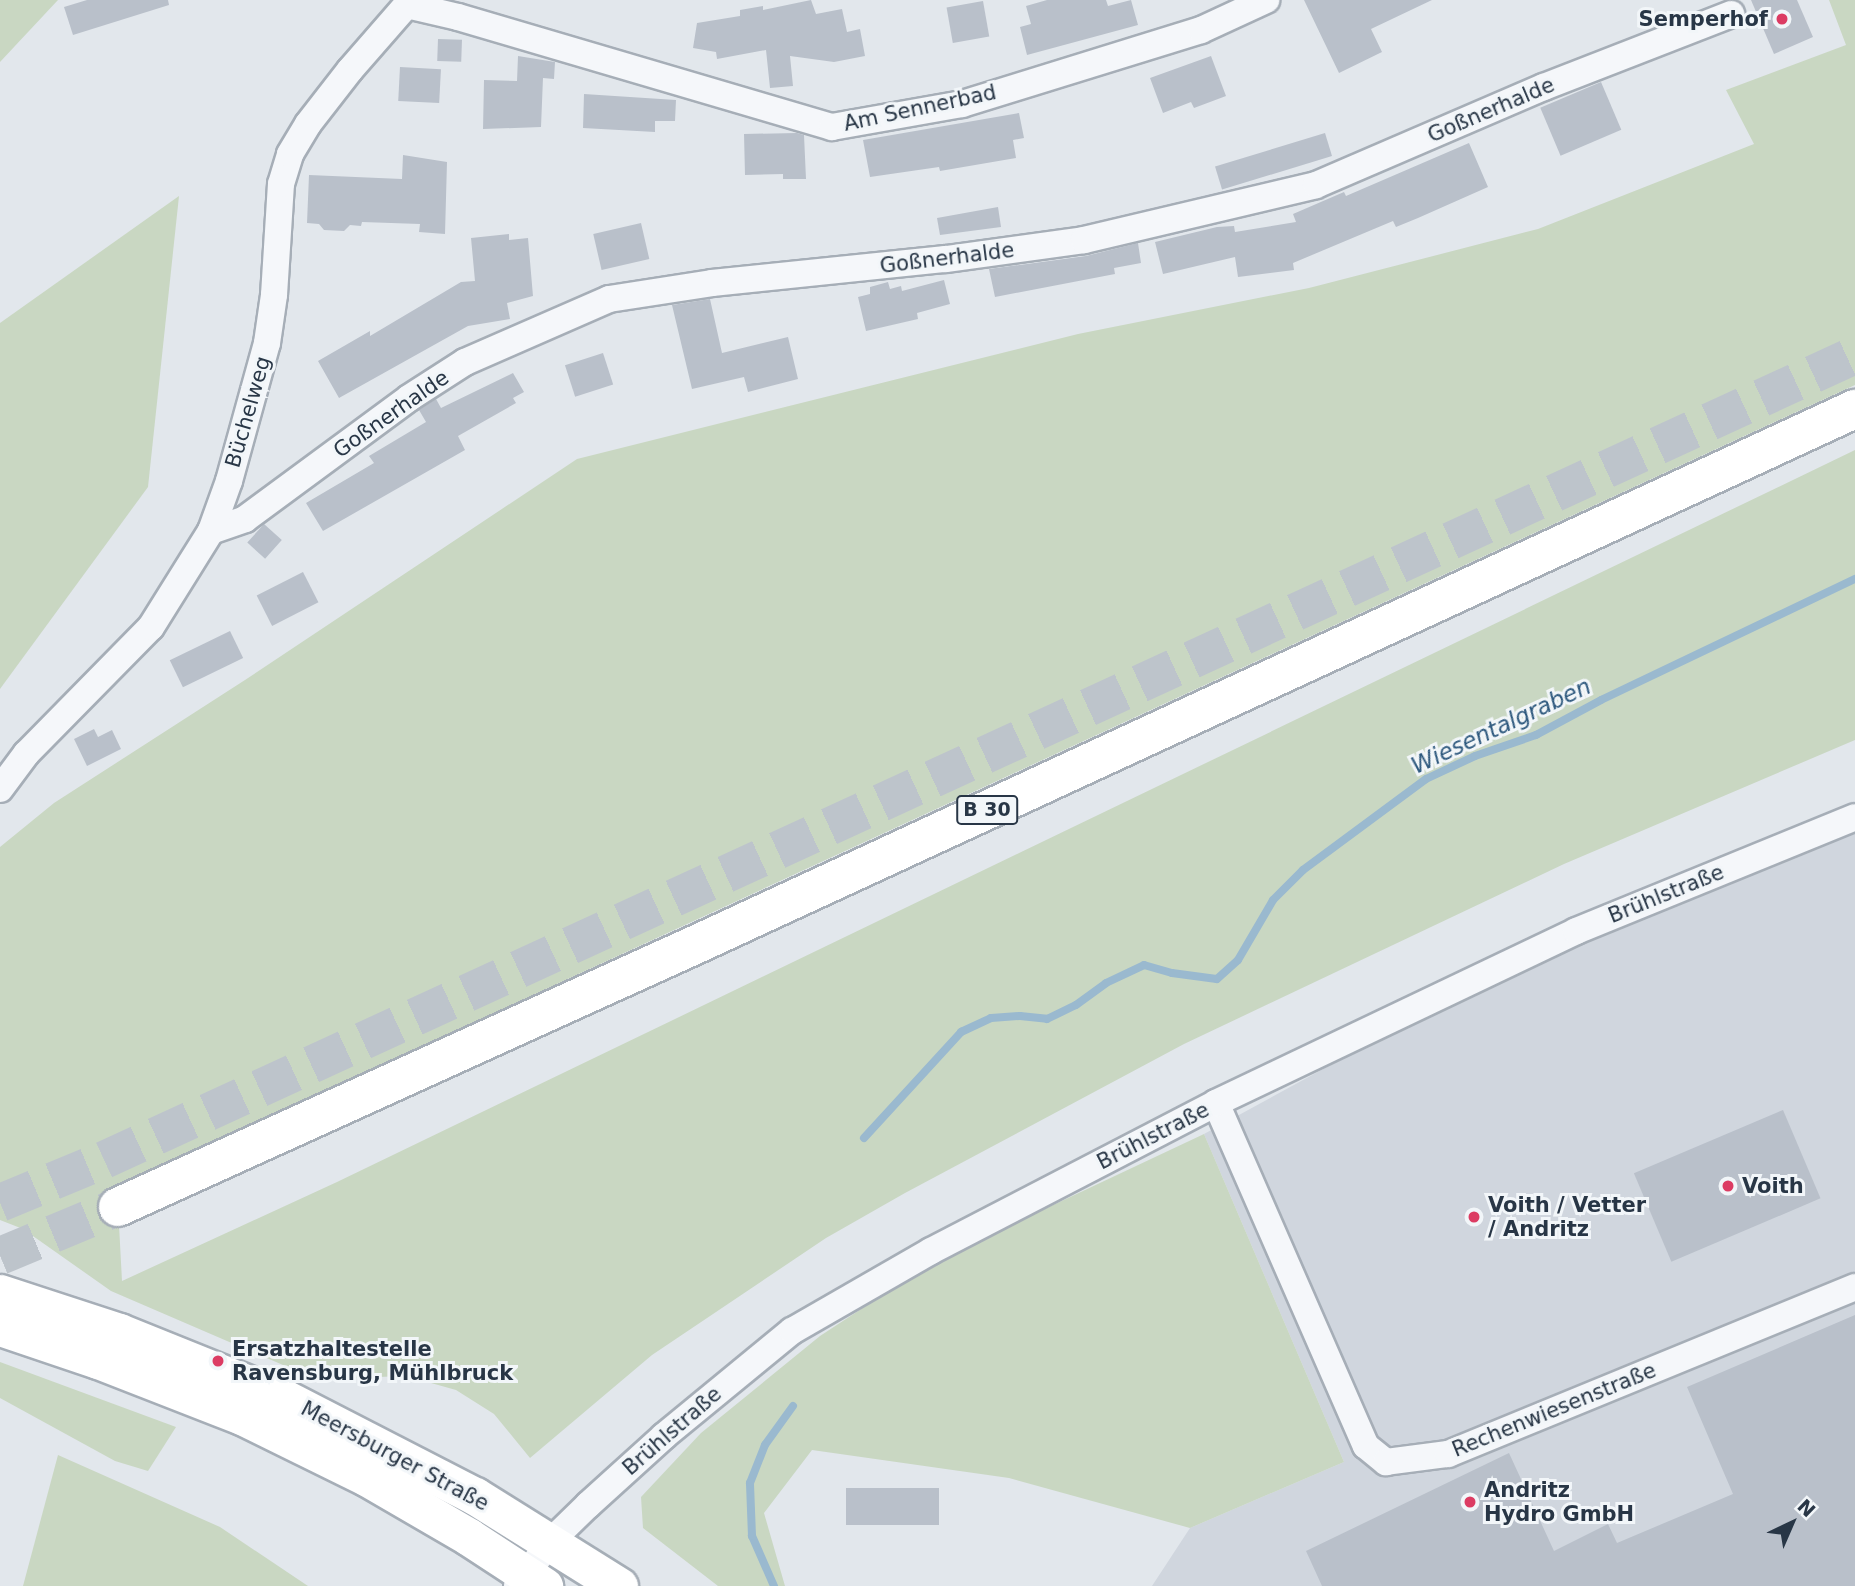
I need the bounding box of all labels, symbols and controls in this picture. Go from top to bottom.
place label: Semperhof [1639,6,1768,32]
marker: Semperhof [1774,11,1790,27]
street label: Goßnerhalde [1424,72,1558,148]
street label: Am Sennerbad [841,80,999,136]
street label: Goßnerhalde [878,237,1016,279]
street label: Büchelweg [220,353,276,471]
street label: Goßnerhalde [328,365,454,463]
water label: Wiesentalgraben [1407,672,1595,780]
road number: B 30 [956,794,1018,825]
street label: Brühlstraße [1605,859,1727,929]
street label: Brühlstraße [1093,1097,1213,1175]
place label: Voith [1742,1173,1804,1199]
marker: Voith [1720,1178,1736,1194]
place label: Voith / Vetter / Andritz [1488,1192,1646,1242]
marker: Voith / Vetter / Andritz [1466,1209,1482,1225]
place label: Ersatzhaltestelle Ravensburg, Mühlbruck [232,1336,513,1386]
marker: Ersatzhaltestelle Ravensburg, Mühlbruck [210,1353,226,1369]
street label: Rechenwiesenstraße [1448,1358,1660,1462]
street label: Brühlstraße [618,1381,726,1481]
street label: Meersburger Straße [297,1396,493,1516]
place label: Andritz Hydro GmbH [1484,1477,1634,1527]
north arrow [1757,1488,1827,1558]
marker: Andritz Hydro GmbH [1462,1494,1478,1510]
text: N [1793,1494,1820,1521]

